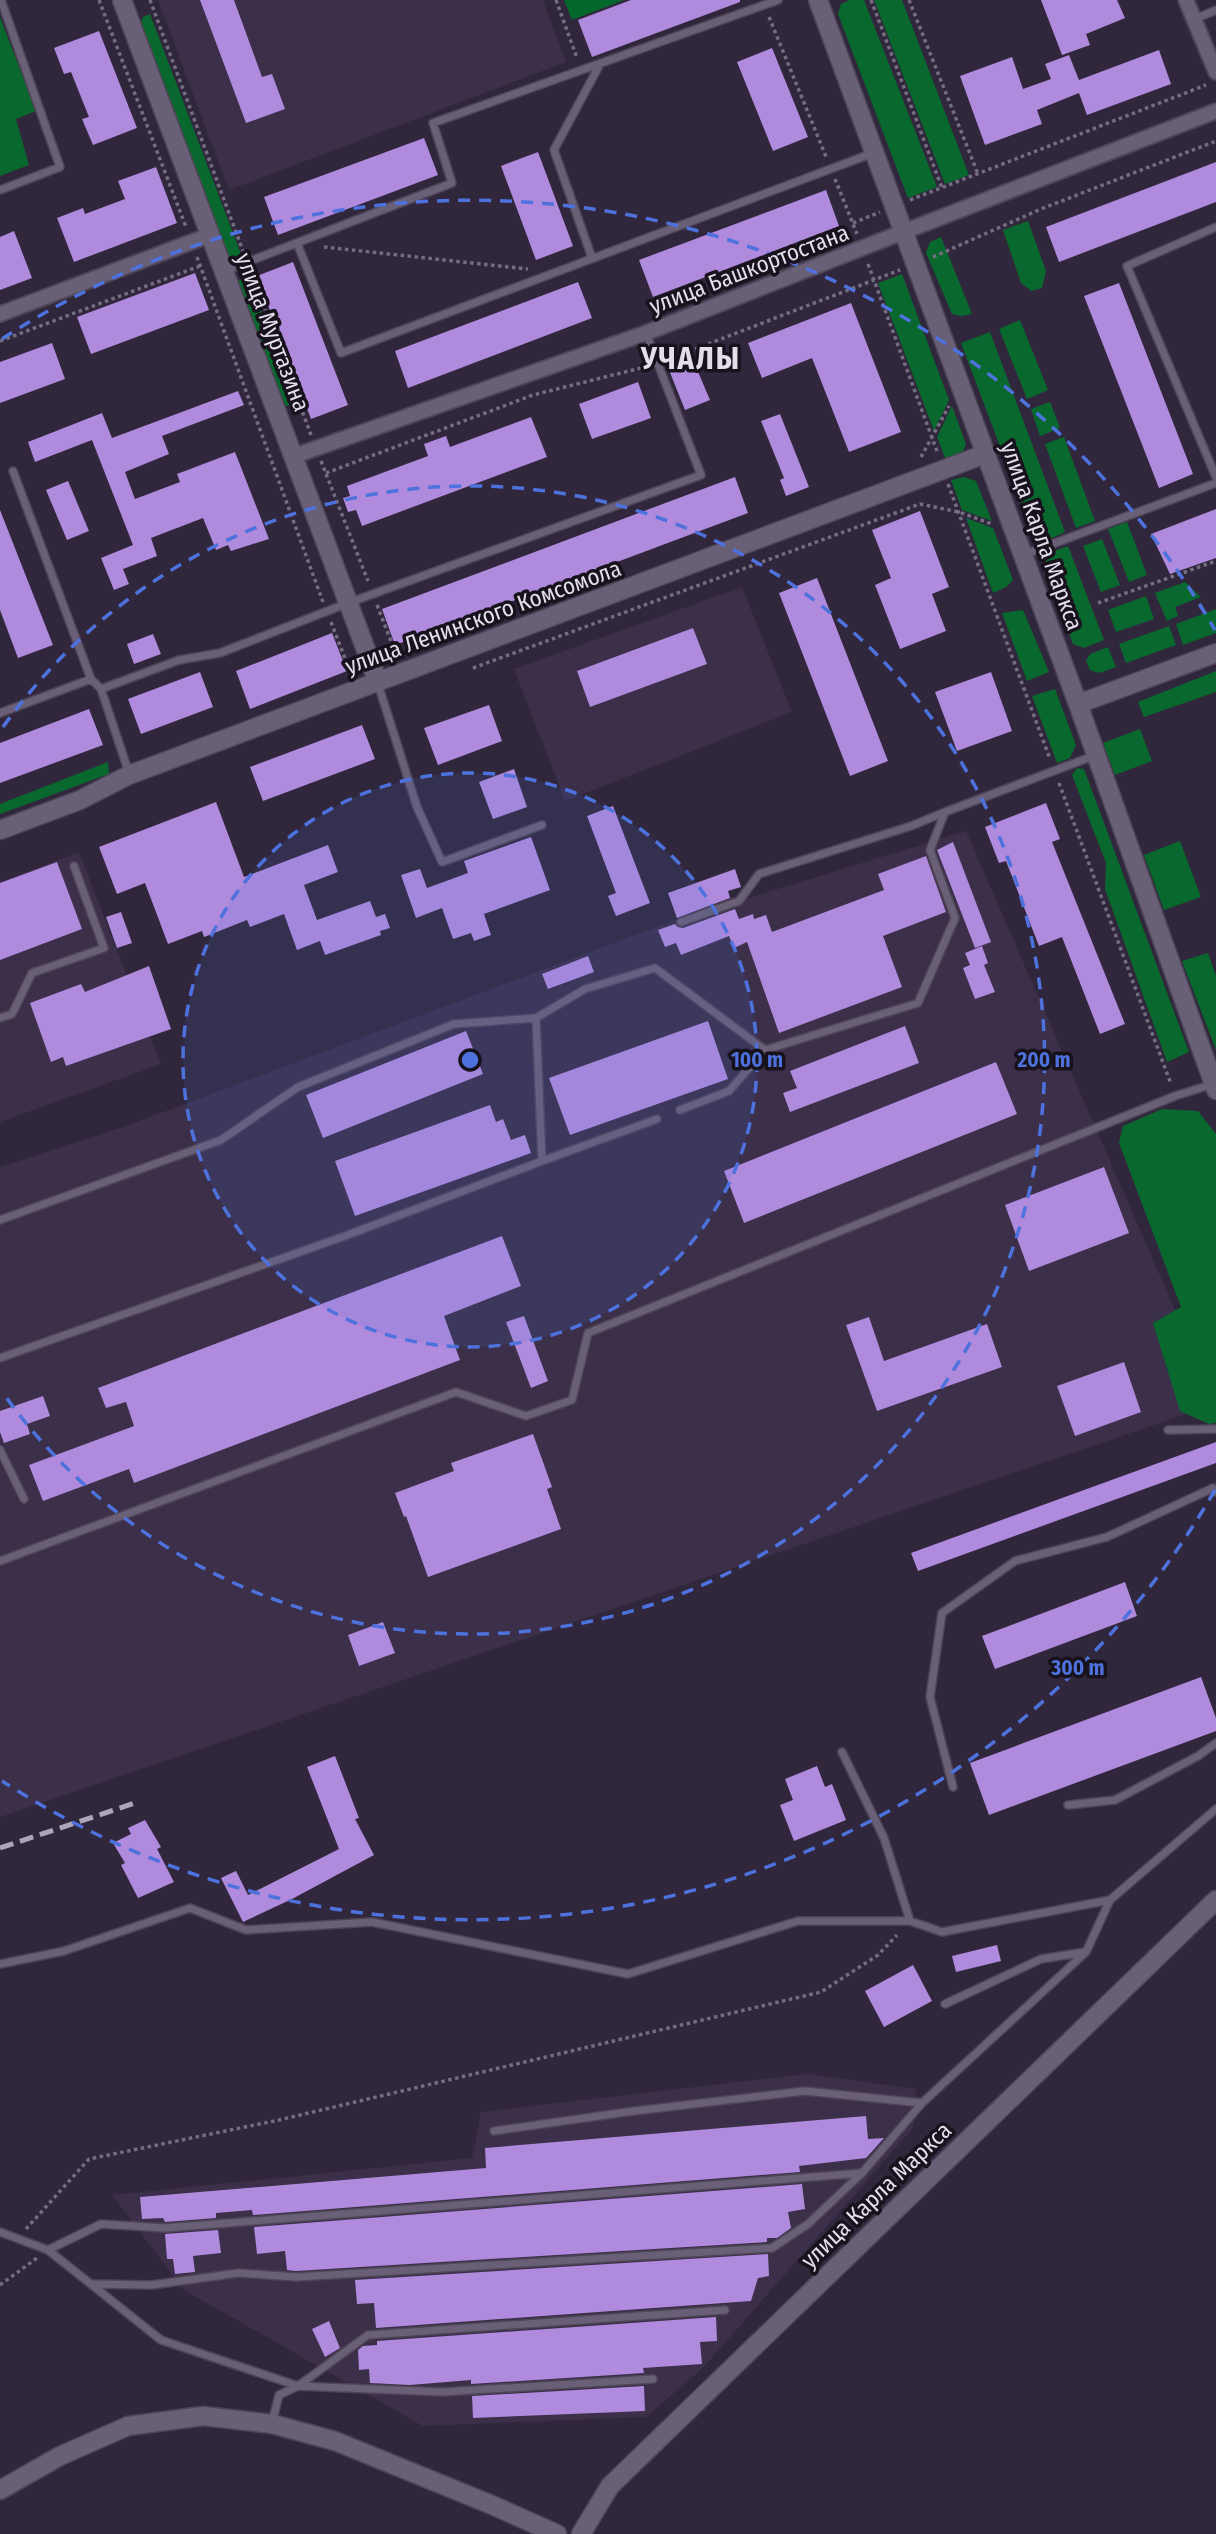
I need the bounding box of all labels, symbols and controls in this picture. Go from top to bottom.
street label: улица Башкортостана [645,218,853,320]
street label: улица Муртазина [230,249,316,415]
district label: УЧАЛЫ [640,341,741,377]
street label: улица Карла Маркса [995,438,1089,634]
street label: улица Ленинского Комсомола [341,554,625,680]
text: 100 m [731,1047,783,1073]
text: 200 m [1016,1047,1071,1073]
centre of rings [458,1048,482,1072]
text: 300 m [1050,1655,1105,1681]
street label: улица Карла Маркса [795,2116,957,2274]

